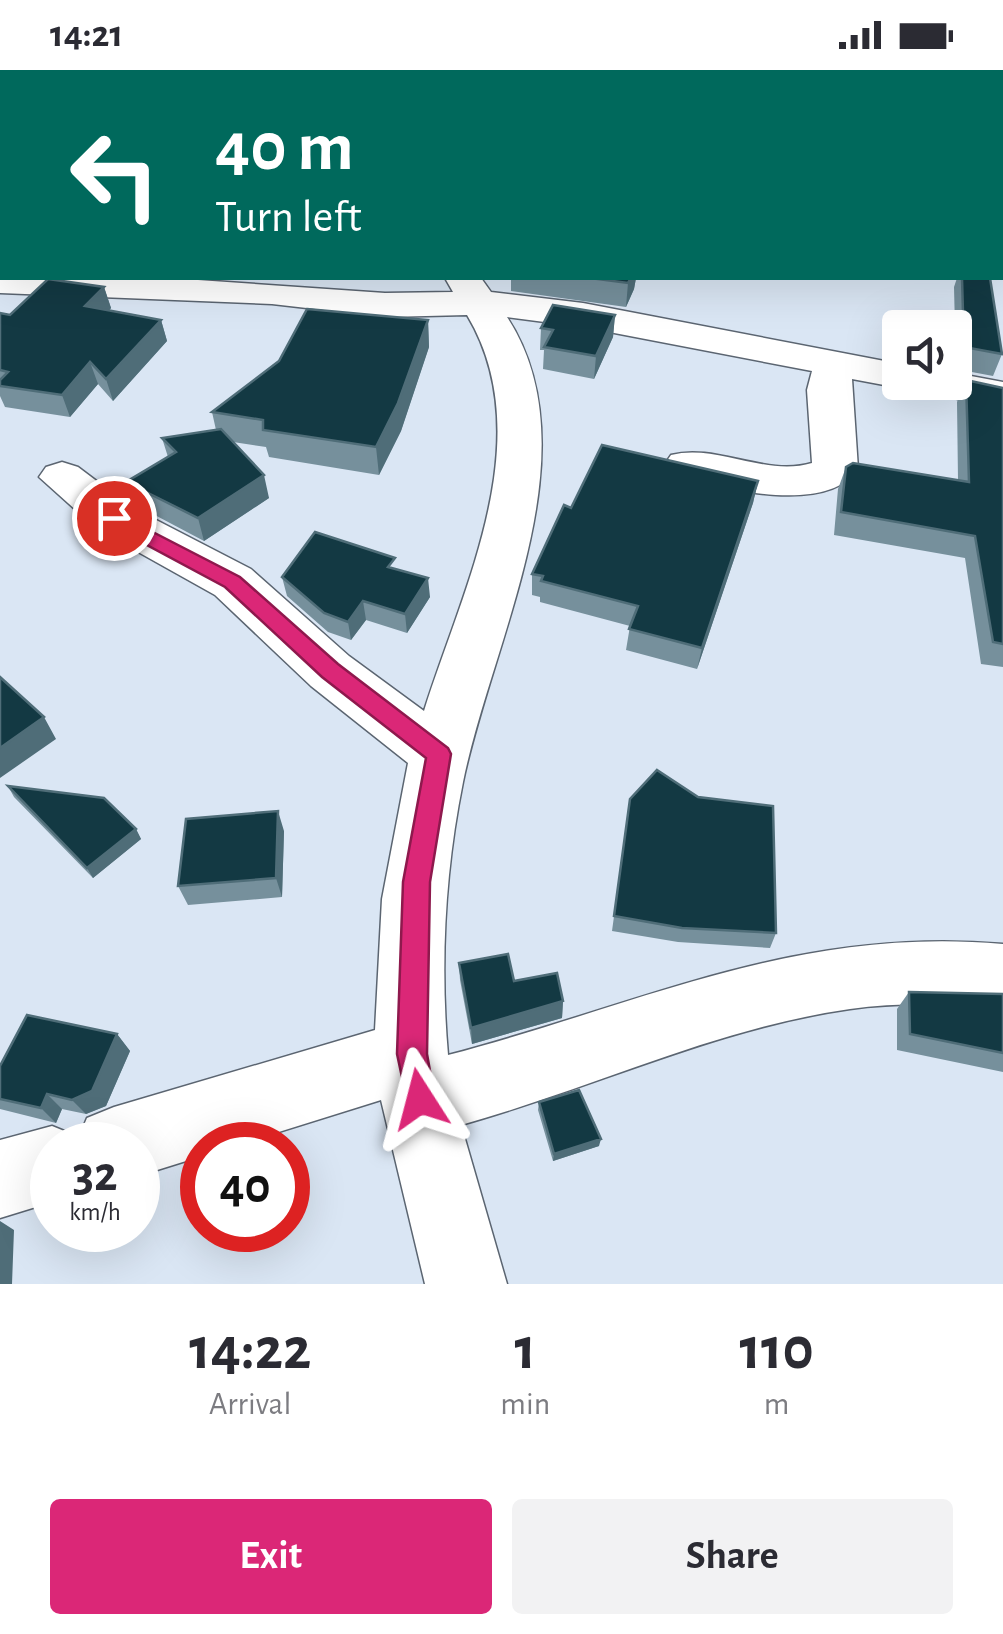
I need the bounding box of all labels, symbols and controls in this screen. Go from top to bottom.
text: 14:21 [50,16,123,54]
icon: left [50,110,180,240]
text: 40 m [215,113,354,183]
text: Turn left [215,195,362,240]
map controls [882,310,972,400]
button: sound [882,310,972,400]
pin [72,476,157,561]
icon: arrive [87,491,142,546]
position arrow [368,1047,472,1151]
speed limit sign: 40 [180,1122,310,1252]
text: 32 [72,1150,118,1200]
text: km/h [69,1200,121,1225]
text: 14:22 [189,1320,311,1380]
text: 1 [514,1320,536,1380]
text: 110 [739,1320,814,1380]
text: Arrival [209,1388,291,1420]
text: min [500,1388,550,1420]
text: m [764,1388,789,1420]
button: Exit [50,1499,492,1614]
button: Share [512,1499,953,1614]

